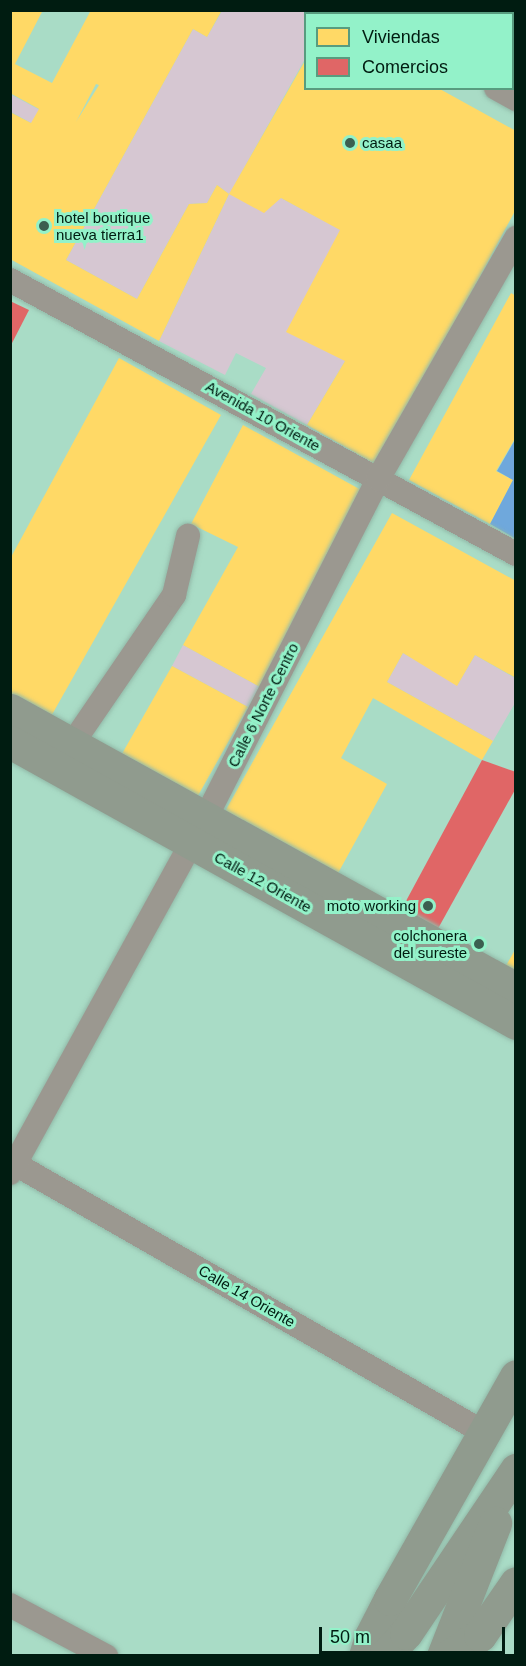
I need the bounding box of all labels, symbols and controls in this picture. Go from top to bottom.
legend [304,12,514,90]
text: Viviendas [362,27,440,47]
text: Comercios [362,57,448,77]
place label: casaa [362,134,402,152]
marker: casaa [343,136,357,150]
place label: hotel boutique nueva tierra1 [56,208,150,243]
marker: hotel boutique nueva tierra1 [37,219,51,233]
street label: Avenida 10 Oriente [203,377,323,455]
street label: Calle 6 Norte Centro [224,640,302,770]
street label: Calle 12 Oriente [211,848,315,916]
place label: moto working [327,897,416,915]
marker: moto working [421,899,435,913]
place label: colchonera del sureste [394,926,467,961]
marker: colchonera del sureste [472,937,486,951]
street label: Calle 14 Oriente [196,1261,298,1331]
scale bar [322,1615,508,1653]
text: 50 m [330,1627,370,1647]

